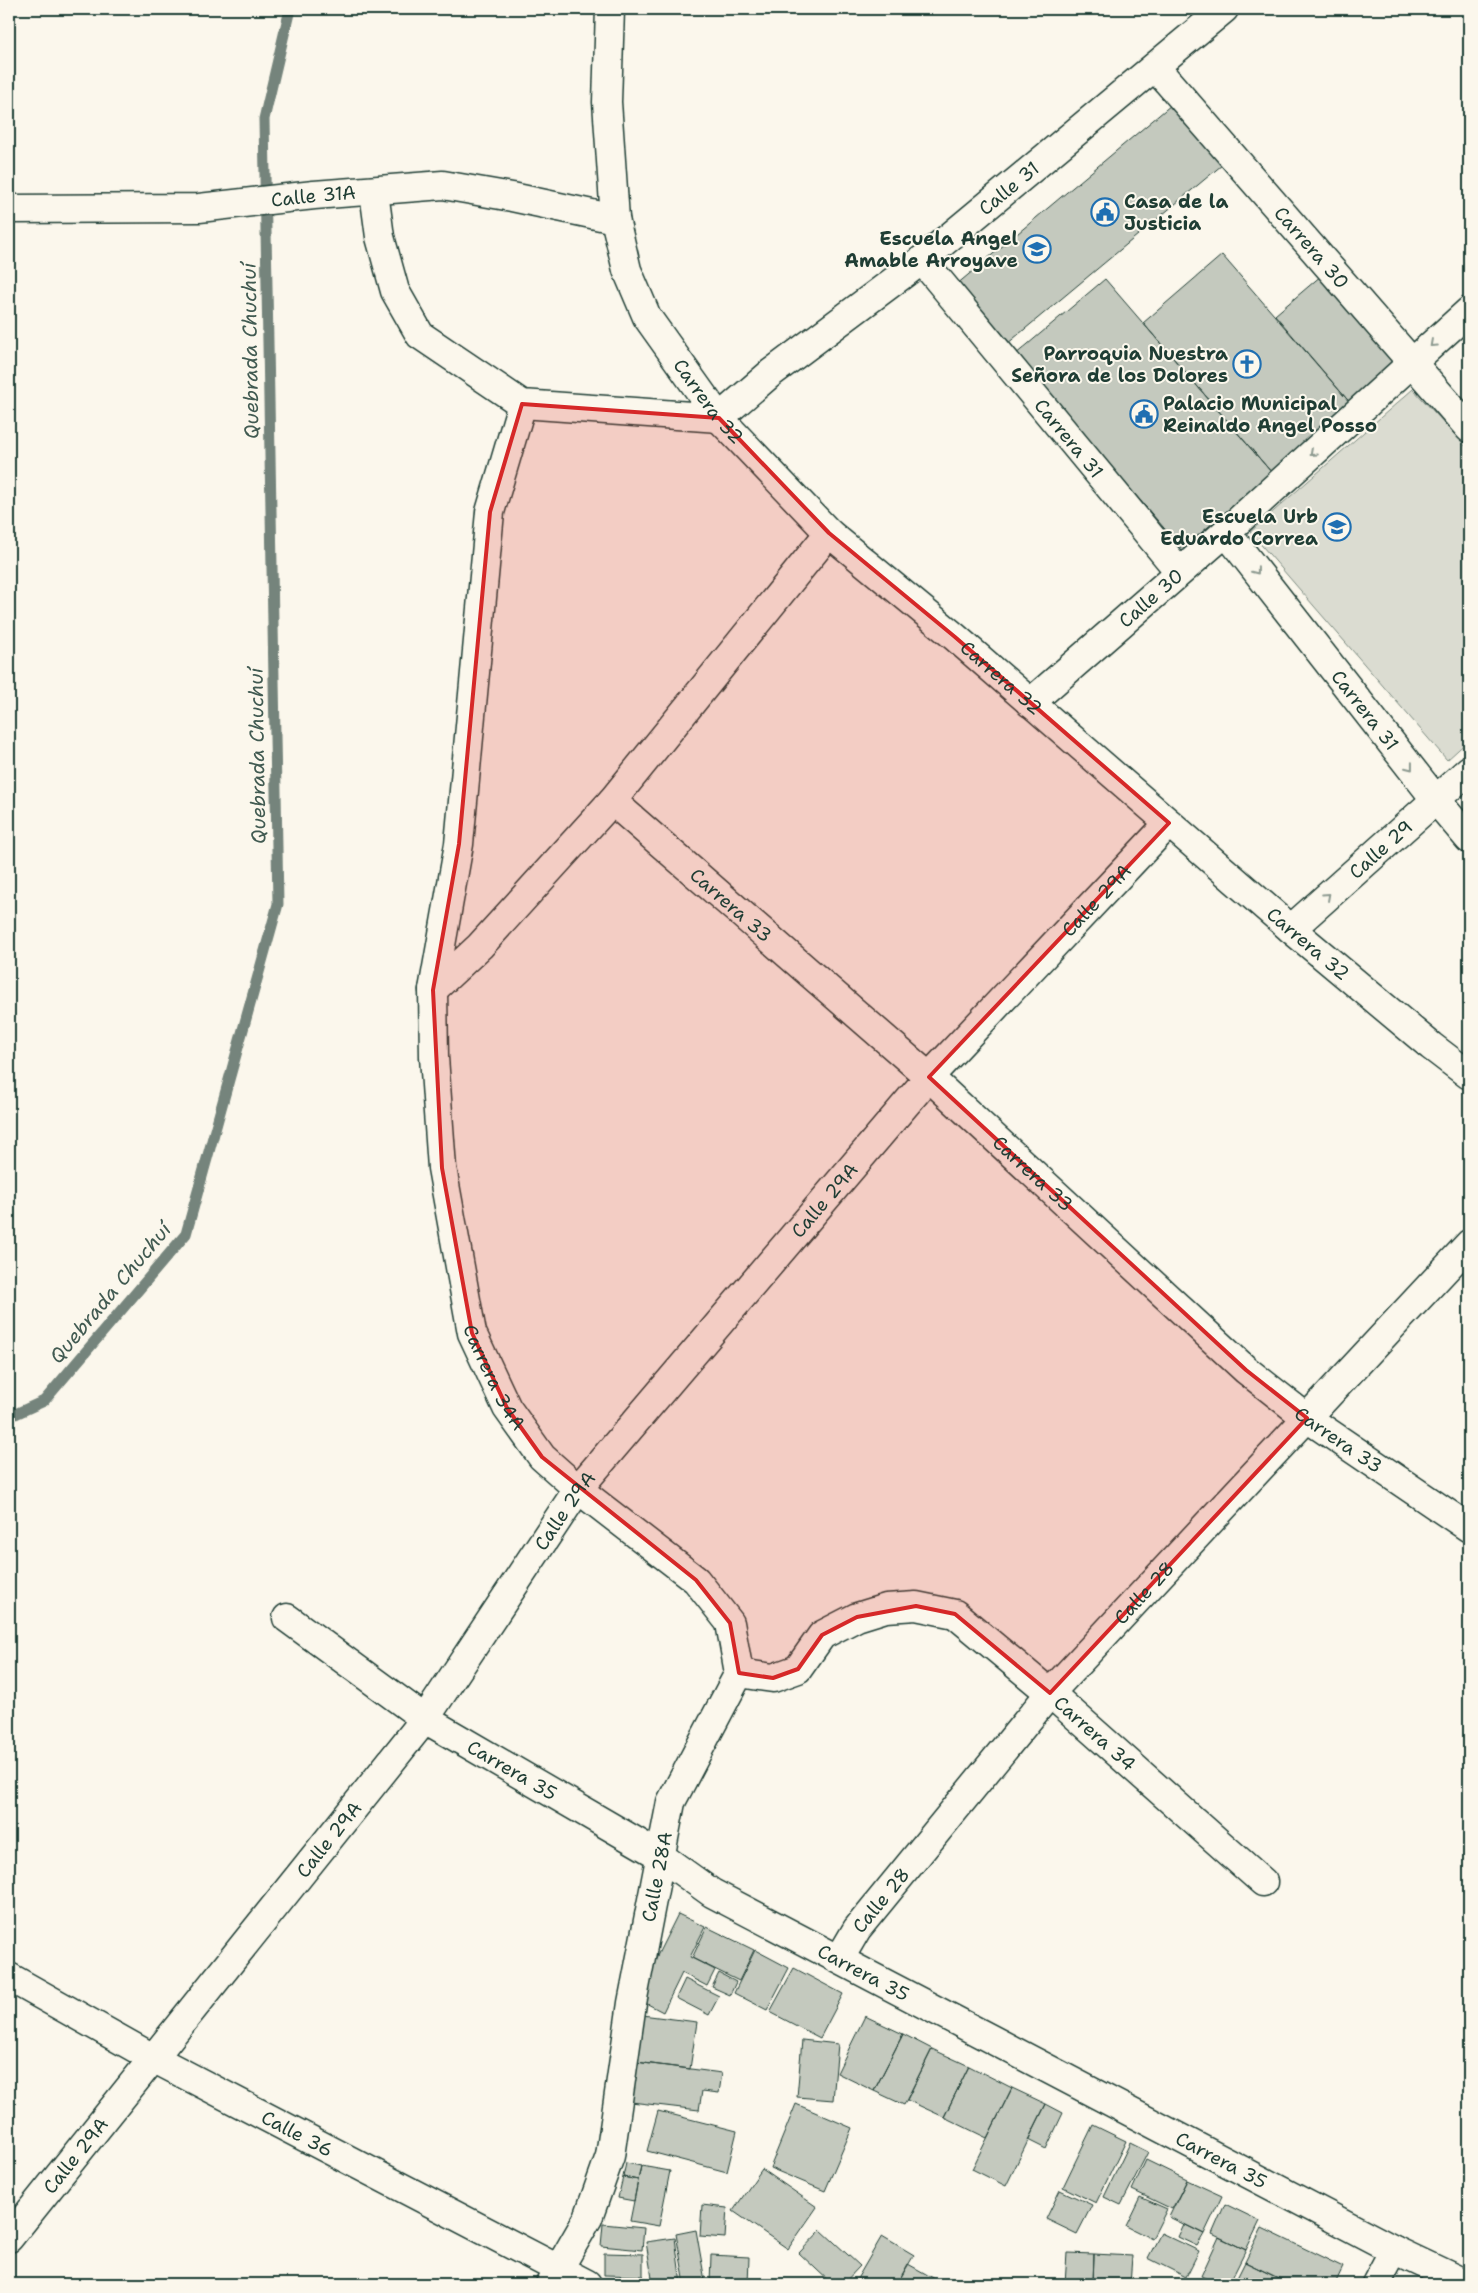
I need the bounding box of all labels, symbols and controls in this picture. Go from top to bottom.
street label: Calle 31 [973,155,1044,221]
street label: Calle 31A [270,179,357,212]
place label: Casa de la Justicia [1124,189,1228,236]
public building icon: Casa de la Justicia [1090,197,1120,227]
street label: Carrera 30 [1269,201,1355,294]
place label: Escuela Angel Amable Arroyave [844,226,1018,273]
school or university icon: Escuela Angel Amable Arroyave [1022,234,1052,264]
water label: Quebrada Chuchuí [235,260,265,439]
one-way arrow [1430,338,1439,347]
place label: Parroquia Nuestra Señora de los Dolores [1011,341,1228,388]
church icon: Parroquia Nuestra Señora de los Dolores [1232,349,1262,379]
street label: Carrera 32 [668,353,749,449]
place label: Palacio Municipal Reinaldo Angel Posso [1163,391,1377,438]
street label: Carrera 31 [1029,393,1109,483]
public building icon: Palacio Municipal Reinaldo Angel Posso [1129,399,1159,429]
one-way arrow [1310,447,1319,456]
place label: Escuela Urb Eduardo Correa [1160,504,1318,551]
school or university icon: Escuela Urb Eduardo Correa [1322,512,1352,542]
street label: Calle 30 [1113,563,1188,633]
one-way arrow [1250,565,1258,574]
street label: Carrera 32 [955,635,1048,720]
street label: Carrera 31 [1326,664,1405,755]
water label: Quebrada Chuchuí [242,665,272,844]
one-way arrow [1404,761,1413,771]
street label: Calle 29 [1343,814,1418,884]
street label: Calle 29A [1056,858,1137,942]
street label: Carrera 33 [685,862,778,947]
one-way arrow [1322,893,1331,902]
street label: Carrera 32 [1262,901,1355,985]
street label: Carrera 33 [987,1130,1079,1217]
street label: Calle 29A [785,1157,863,1243]
water label: Quebrada Chuchuí [43,1215,178,1369]
street label: Carrera 34A [458,1323,532,1435]
street label: Carrera 33 [1290,1401,1388,1478]
street label: Calle 29A [528,1465,601,1555]
street label: Calle 28 [1108,1556,1179,1629]
street label: Carrera 34 [1049,1690,1141,1776]
street label: Carrera 35 [463,1734,562,1806]
street label: Calle 29A [290,1796,367,1883]
street label: Calle 28A [635,1829,677,1924]
street label: Calle 28 [846,1862,915,1938]
street label: Carrera 35 [813,1938,914,2007]
street label: Calle 36 [257,2104,338,2162]
street label: Calle 29A [37,2112,114,2199]
street label: Carrera 35 [1171,2125,1272,2194]

